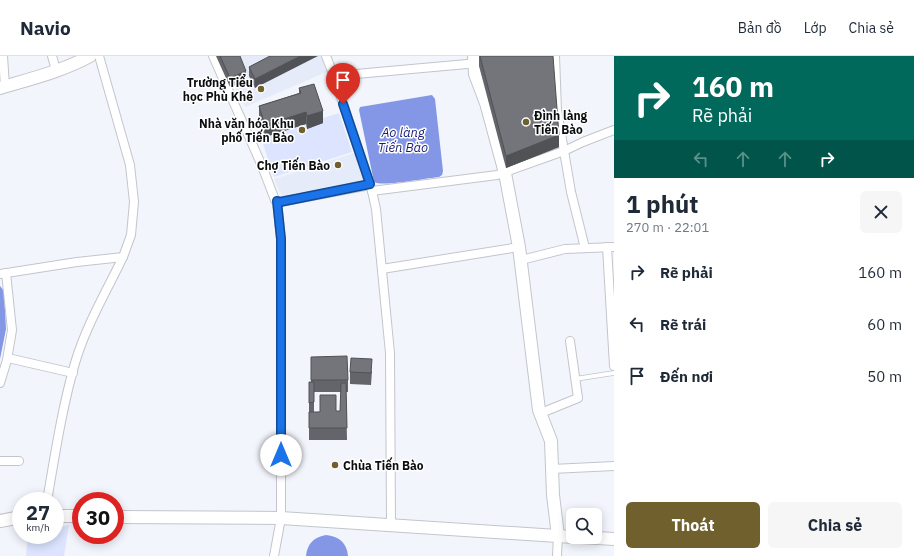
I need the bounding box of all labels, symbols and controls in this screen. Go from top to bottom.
text: Navio [20,16,71,40]
text: Bản đồ [738,19,782,37]
text: Lớp [804,19,827,37]
text: Chia sẻ [849,19,894,37]
pin [326,63,360,104]
text: 160 m [692,68,774,105]
icon: arrive [332,69,354,91]
icon: right [626,72,678,124]
place label: Trường Tiểu học Phù Khê [183,73,253,104]
marker: Trường Tiểu học Phù Khê [256,84,266,94]
text: Rẽ phải [692,104,752,127]
place label: Đình làng Tiến Bào [534,108,588,137]
place label: Nhà văn hóa Khu phố Tiến Bào [199,116,294,145]
marker: Đình làng Tiến Bào [521,117,531,127]
water label: Ao làng Tiến Bào [378,124,428,156]
marker: Nhà văn hóa Khu phố Tiến Bào [297,125,307,135]
icon: left [690,148,712,170]
icon: ahead [732,148,754,170]
icon: ahead [774,148,796,170]
icon: right [816,148,838,170]
place label: Chợ Tiến Bào [257,157,330,173]
marker: Chợ Tiến Bào [333,160,343,170]
text: 1 phút [626,188,698,220]
button: close [860,191,902,233]
text: 270 m · 22:01 [626,219,709,236]
icon: right [626,261,648,283]
text: Rẽ phải [660,263,713,282]
text: 160 m [858,263,902,282]
icon: left [626,313,648,335]
text: Rẽ trái [660,315,706,334]
text: 60 m [867,315,902,334]
icon: arrive [626,365,648,387]
text: Đến nơi [660,367,713,386]
text: 50 m [867,367,902,386]
position arrow [260,434,302,476]
place label: Chùa Tiến Bào [343,457,424,473]
marker: Chùa Tiến Bào [330,460,340,470]
speed limit sign: 30 [72,492,124,544]
text: 27 [26,499,50,526]
button: Thoát [626,502,760,548]
button: Chia sẻ [768,502,902,548]
map controls [566,508,602,544]
button: search [566,508,602,544]
text: km/h [26,521,50,534]

